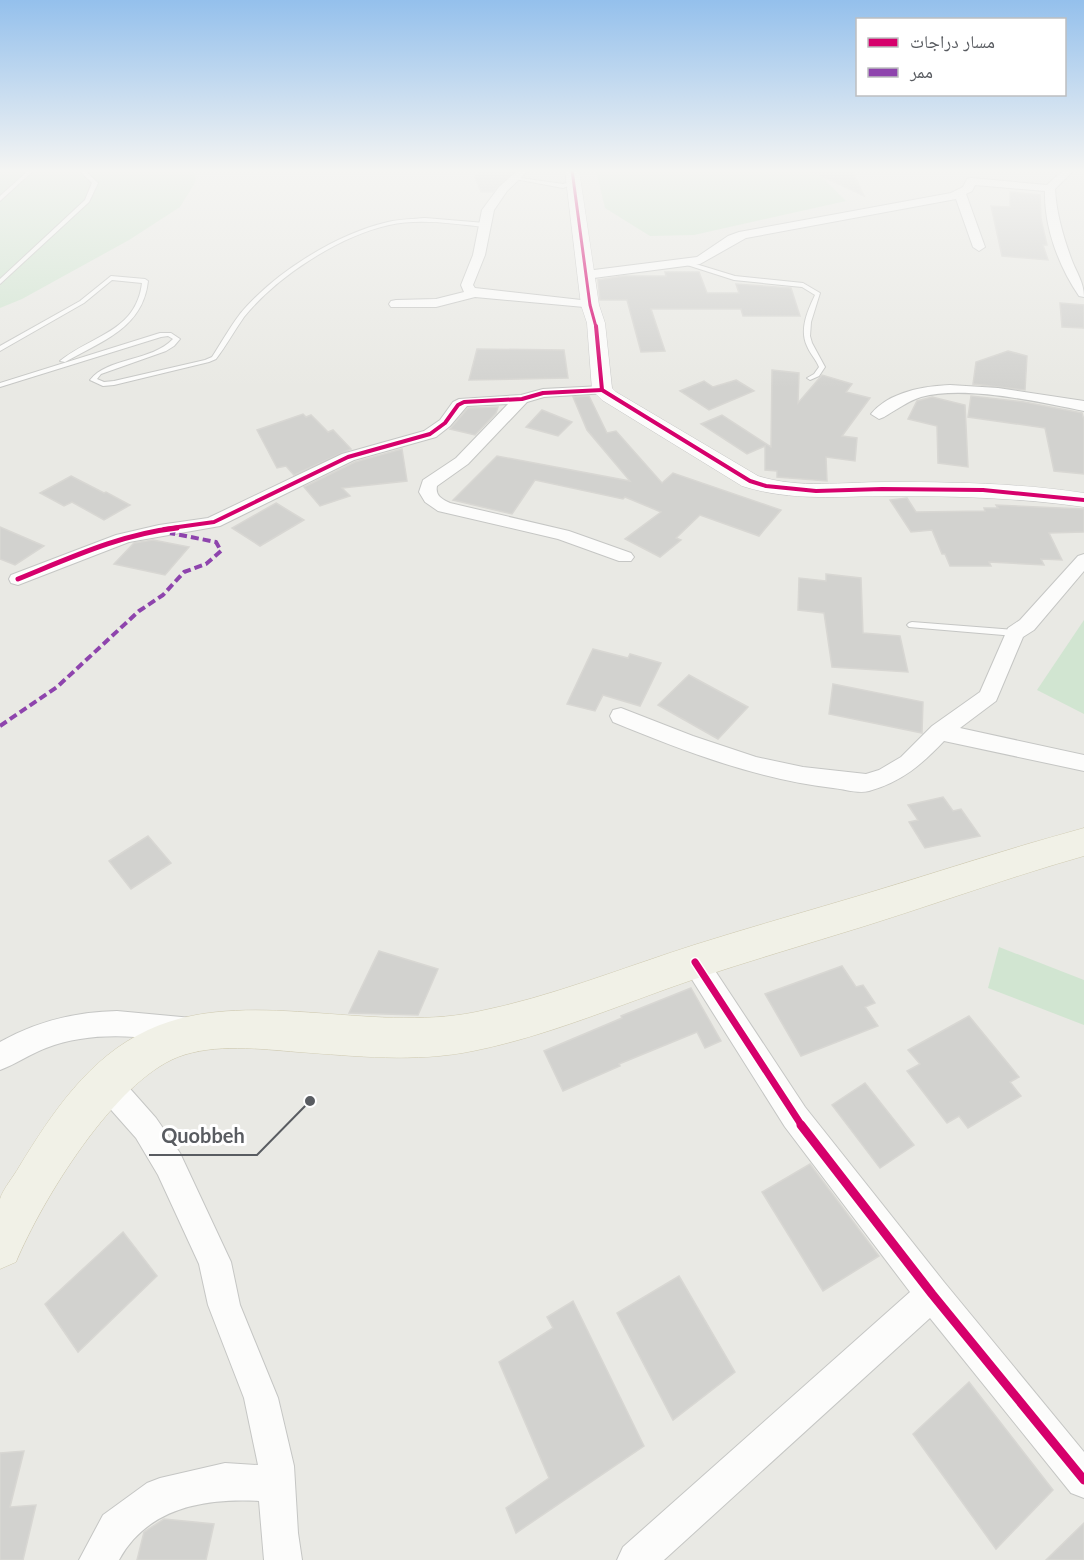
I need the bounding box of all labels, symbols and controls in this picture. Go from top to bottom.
legend [856,18,1066,96]
text: مسار دراجات [910,30,995,52]
text: ممر [909,60,933,82]
callout: Quobbeh [149,1117,257,1155]
text: Quobbeh [161,1123,245,1147]

